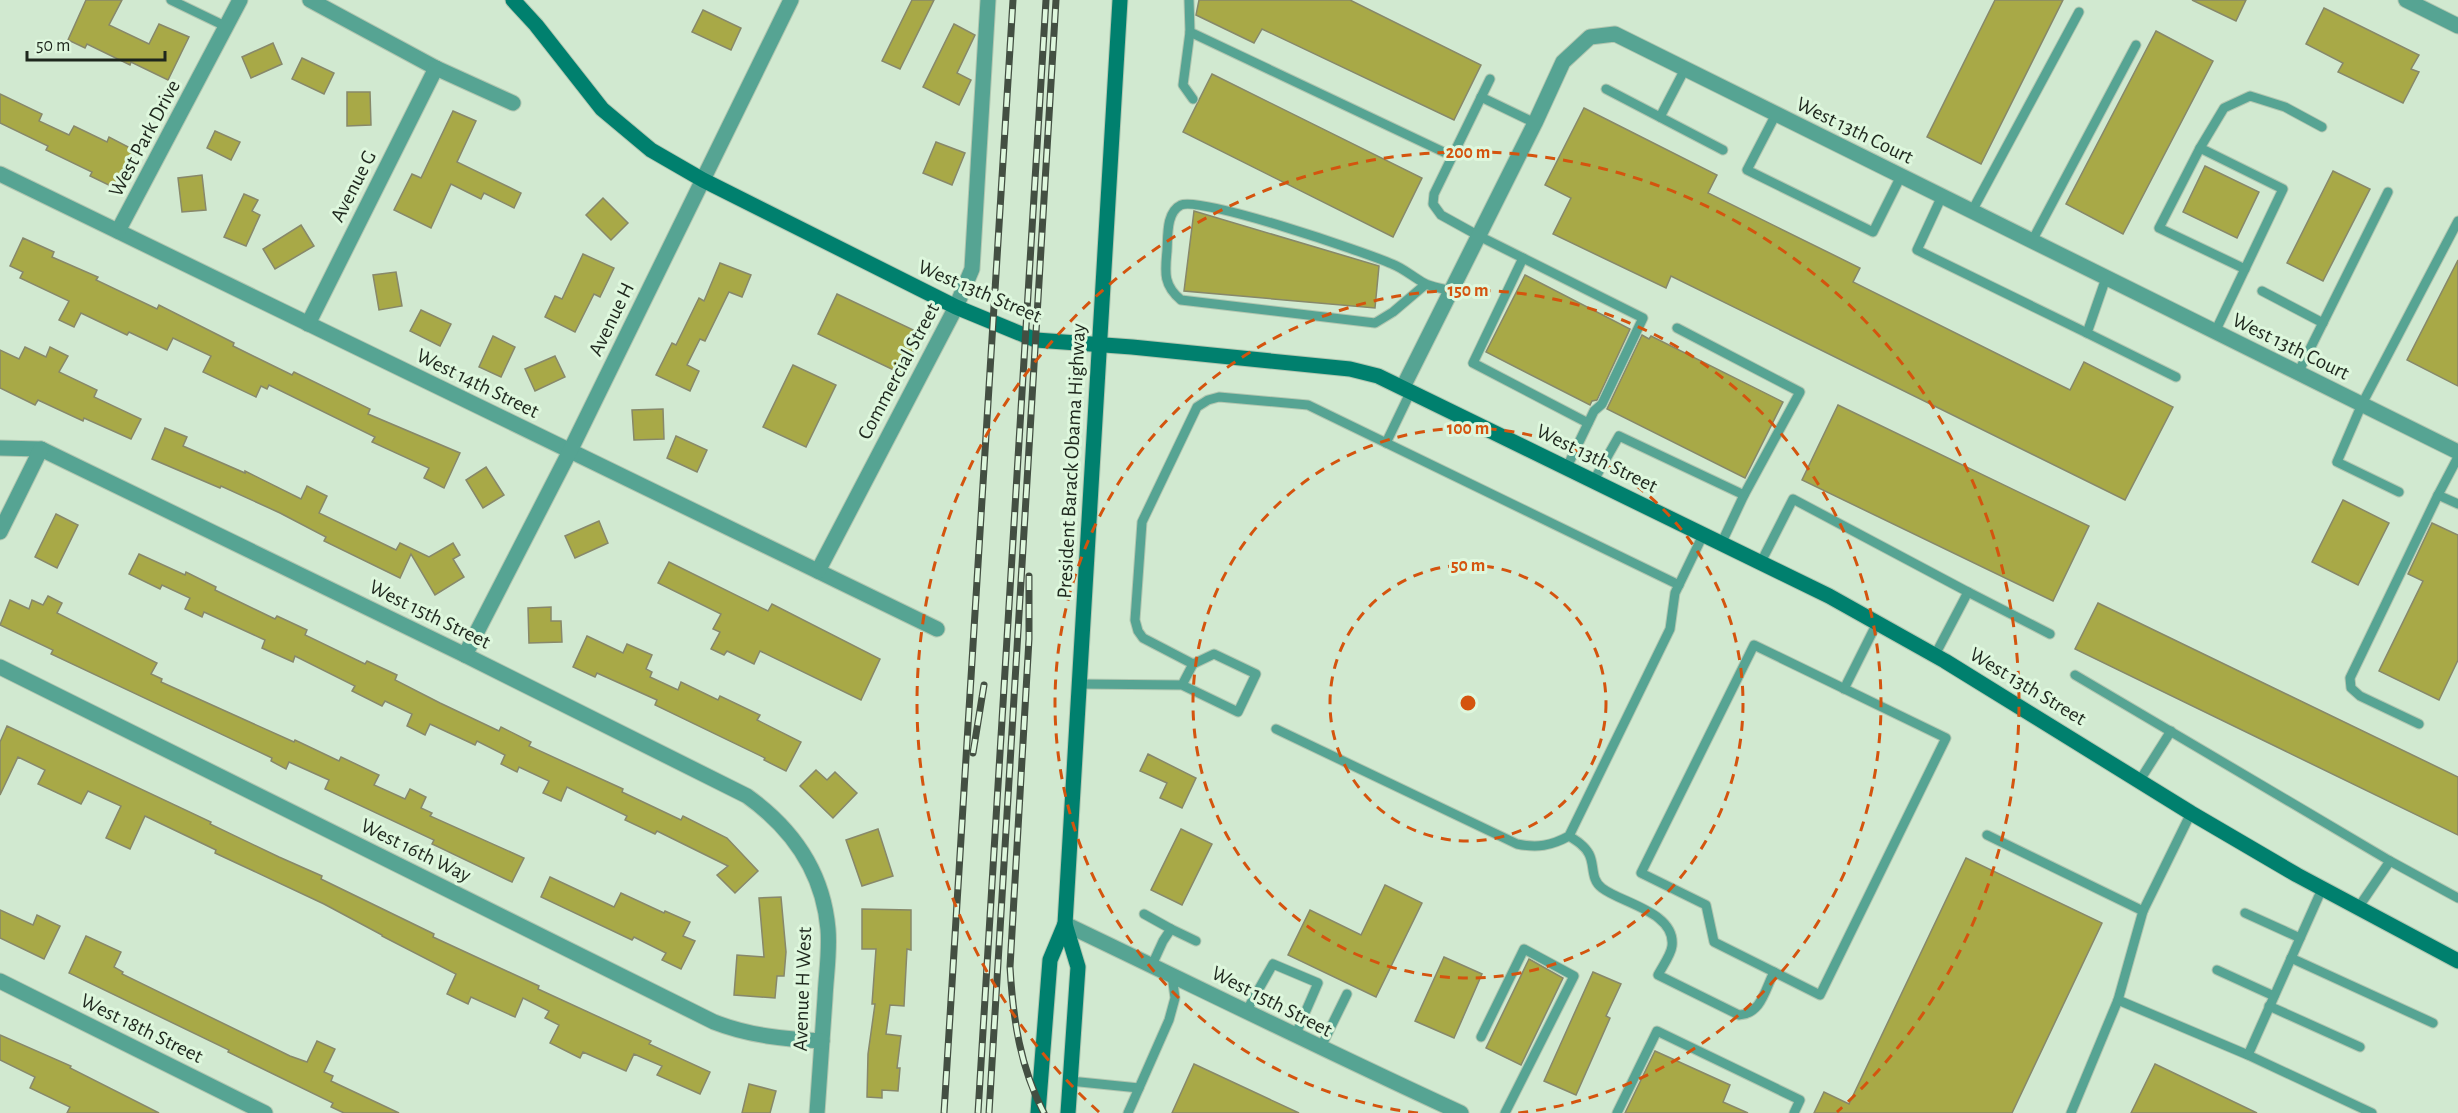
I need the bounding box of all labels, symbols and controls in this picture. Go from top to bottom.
scale bar [27,24,165,62]
text: 50 m [36,37,70,55]
street label: West Park Drive [105,76,184,200]
street label: West 13th Court [1793,93,1917,168]
text: 200 m [1446,144,1490,162]
street label: Avenue G [327,147,380,225]
street label: West 13th Street [915,256,1045,327]
street label: Avenue H [585,279,638,359]
text: 150 m [1448,282,1488,300]
street label: Commercial Street [854,299,943,443]
street label: West 13th Court [2229,309,2353,384]
street label: President Barack Obama Highway [1054,323,1089,599]
street label: West 14th Street [413,345,543,422]
text: 100 m [1447,420,1489,438]
street label: West 13th Street [1533,420,1661,497]
text: 50 m [1451,557,1485,575]
street label: West 15th Street [366,576,494,653]
street label: West 13th Street [1966,643,2090,730]
centre of rings [1458,693,1478,713]
street label: West 16th Way [357,815,474,886]
street label: Avenue H West [790,926,815,1052]
street label: West 15th Street [1208,962,1336,1041]
street label: West 18th Street [77,990,206,1067]

